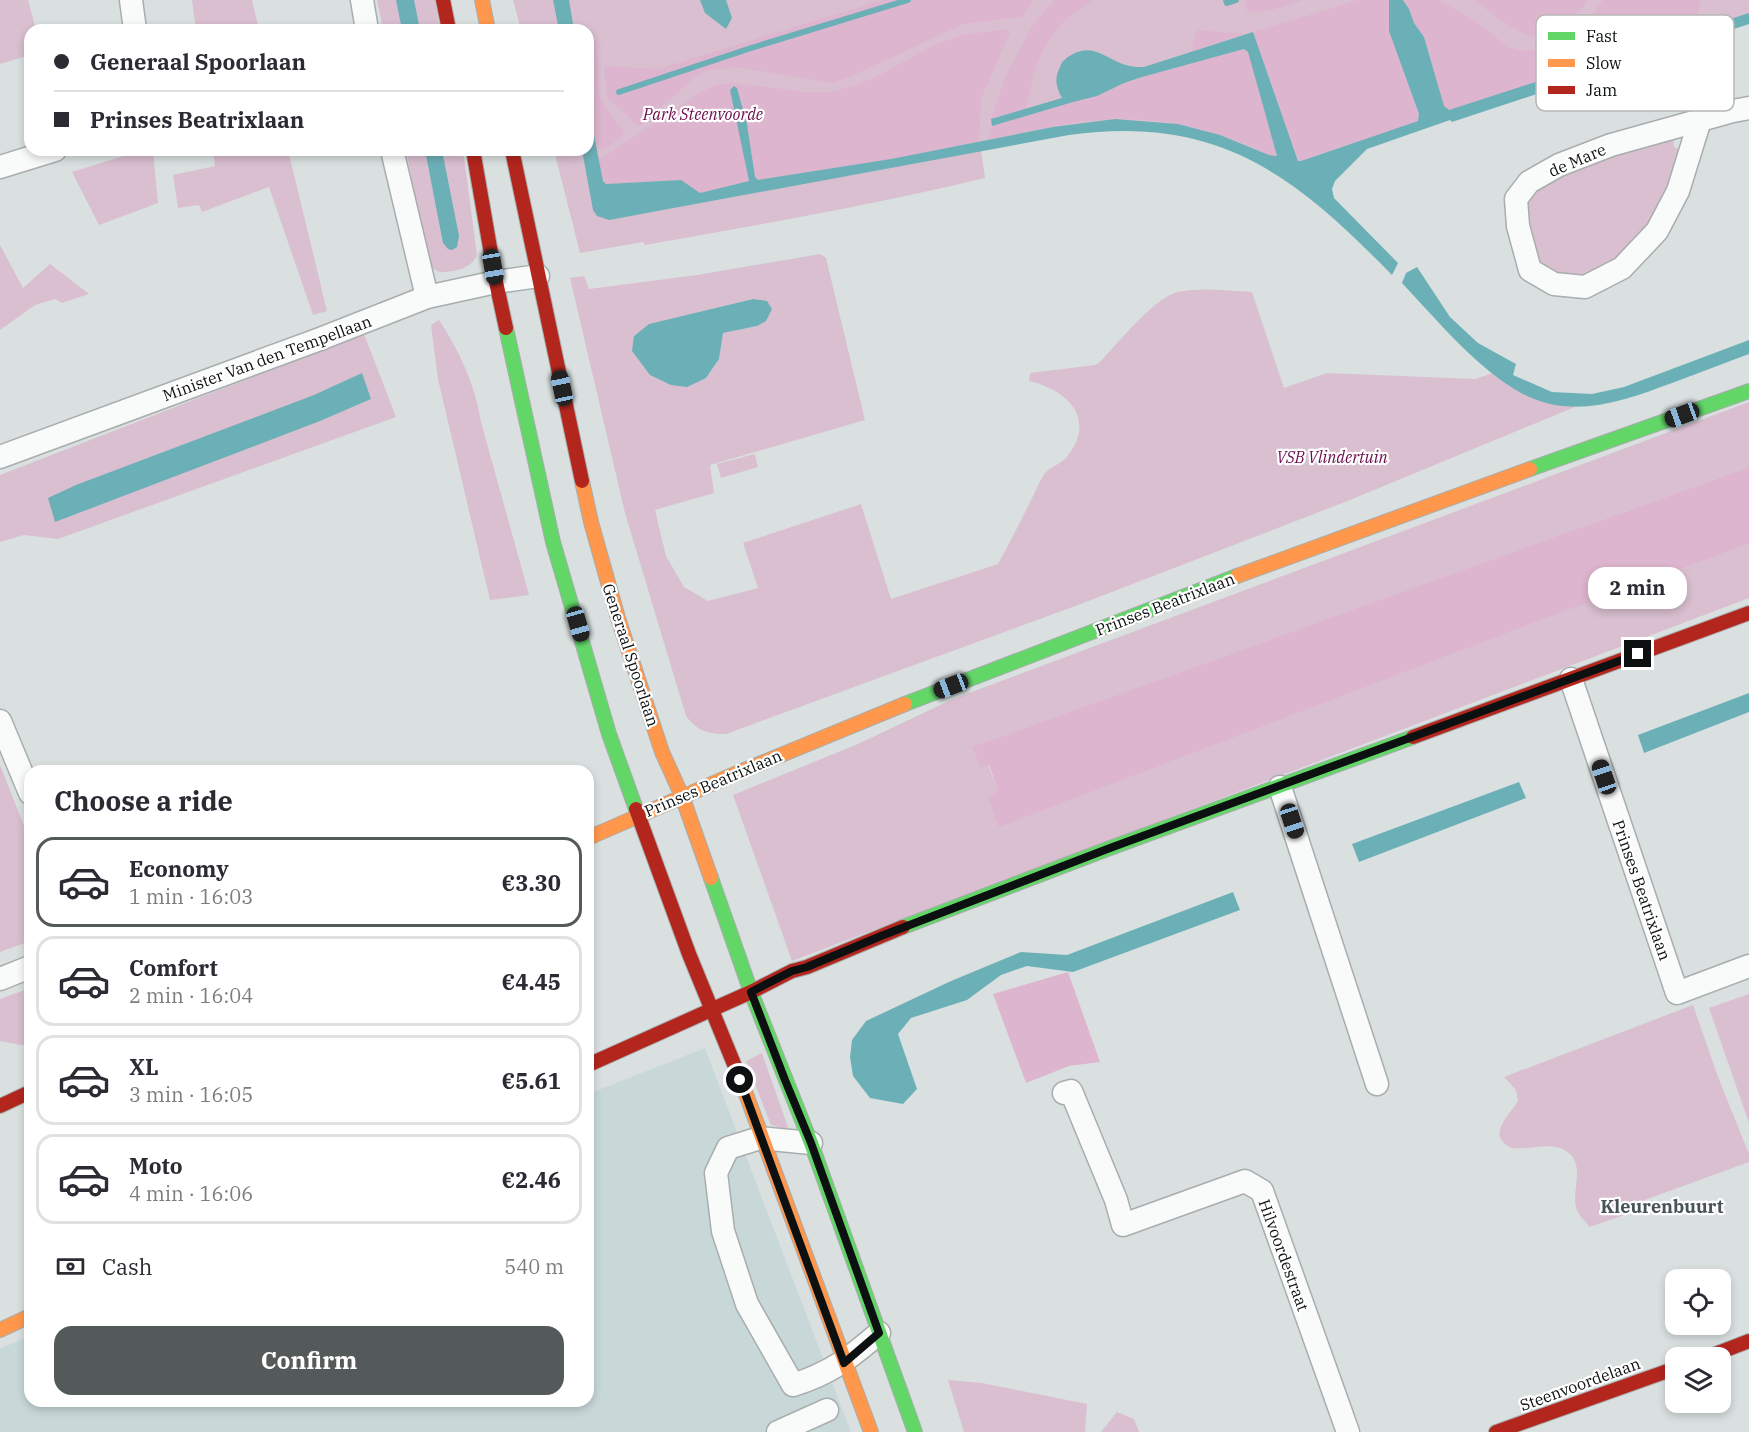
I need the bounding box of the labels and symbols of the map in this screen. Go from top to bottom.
legend [1536,15,1734,111]
text: Fast [1586,26,1618,46]
text: Slow [1586,53,1622,73]
text: Jam [1586,80,1617,100]
park label: Park Steenvoorde [642,104,763,124]
street label: de Mare [1545,139,1609,181]
car [481,248,505,286]
street label: Minister Van den Tempellaan [160,311,374,405]
car [549,369,575,407]
car [1662,400,1702,430]
park label: VSB Vlindertuin [1276,447,1388,467]
callout: 2 min [1588,567,1688,609]
street label: Prinses Beatrixlaan [1093,568,1237,640]
street label: Generaal Spoorlaan [598,581,664,729]
car [564,604,592,644]
route end [1624,640,1651,667]
car [931,671,971,701]
street label: Prinses Beatrixlaan [641,745,785,821]
car [1590,757,1618,797]
car [1278,801,1306,841]
street label: Prinses Beatrixlaan [1609,817,1675,963]
route start [726,1066,753,1093]
district label: Kleurenbuurt [1601,1195,1724,1218]
street label: Hilvoordestraat [1254,1196,1314,1314]
street label: Steenvoordelaan [1517,1353,1643,1415]

